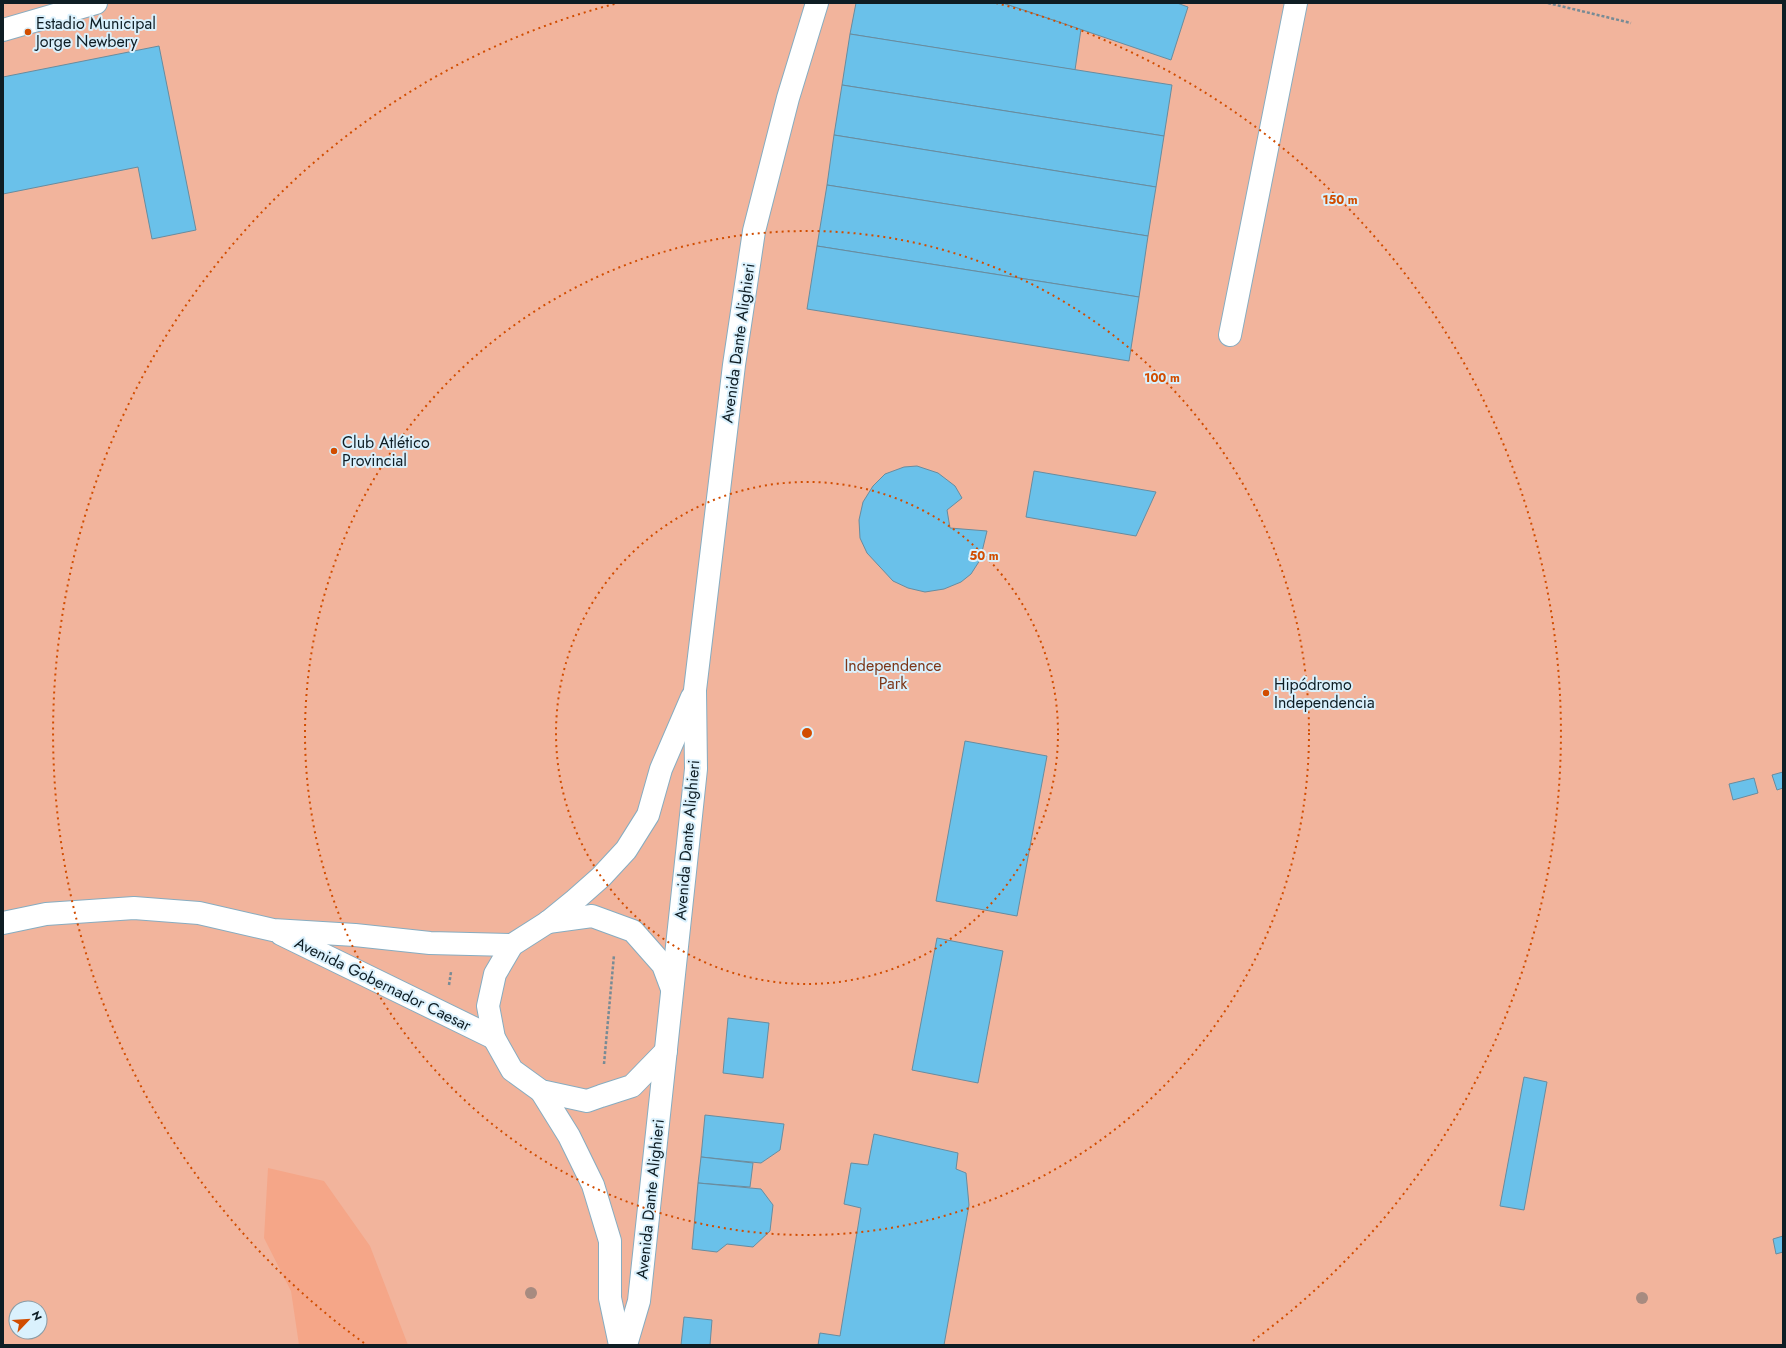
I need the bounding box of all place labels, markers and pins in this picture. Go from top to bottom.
place label: Estadio Municipal Jorge Newbery [34,12,156,53]
marker: Estadio Municipal Jorge Newbery [23,27,33,37]
place label: Club Atlético Provincial [342,431,430,472]
marker: Club Atlético Provincial [329,446,339,456]
place label: Hipódromo Independencia [1274,673,1375,714]
marker: Hipódromo Independencia [1261,688,1271,698]
centre of rings [800,726,814,740]

